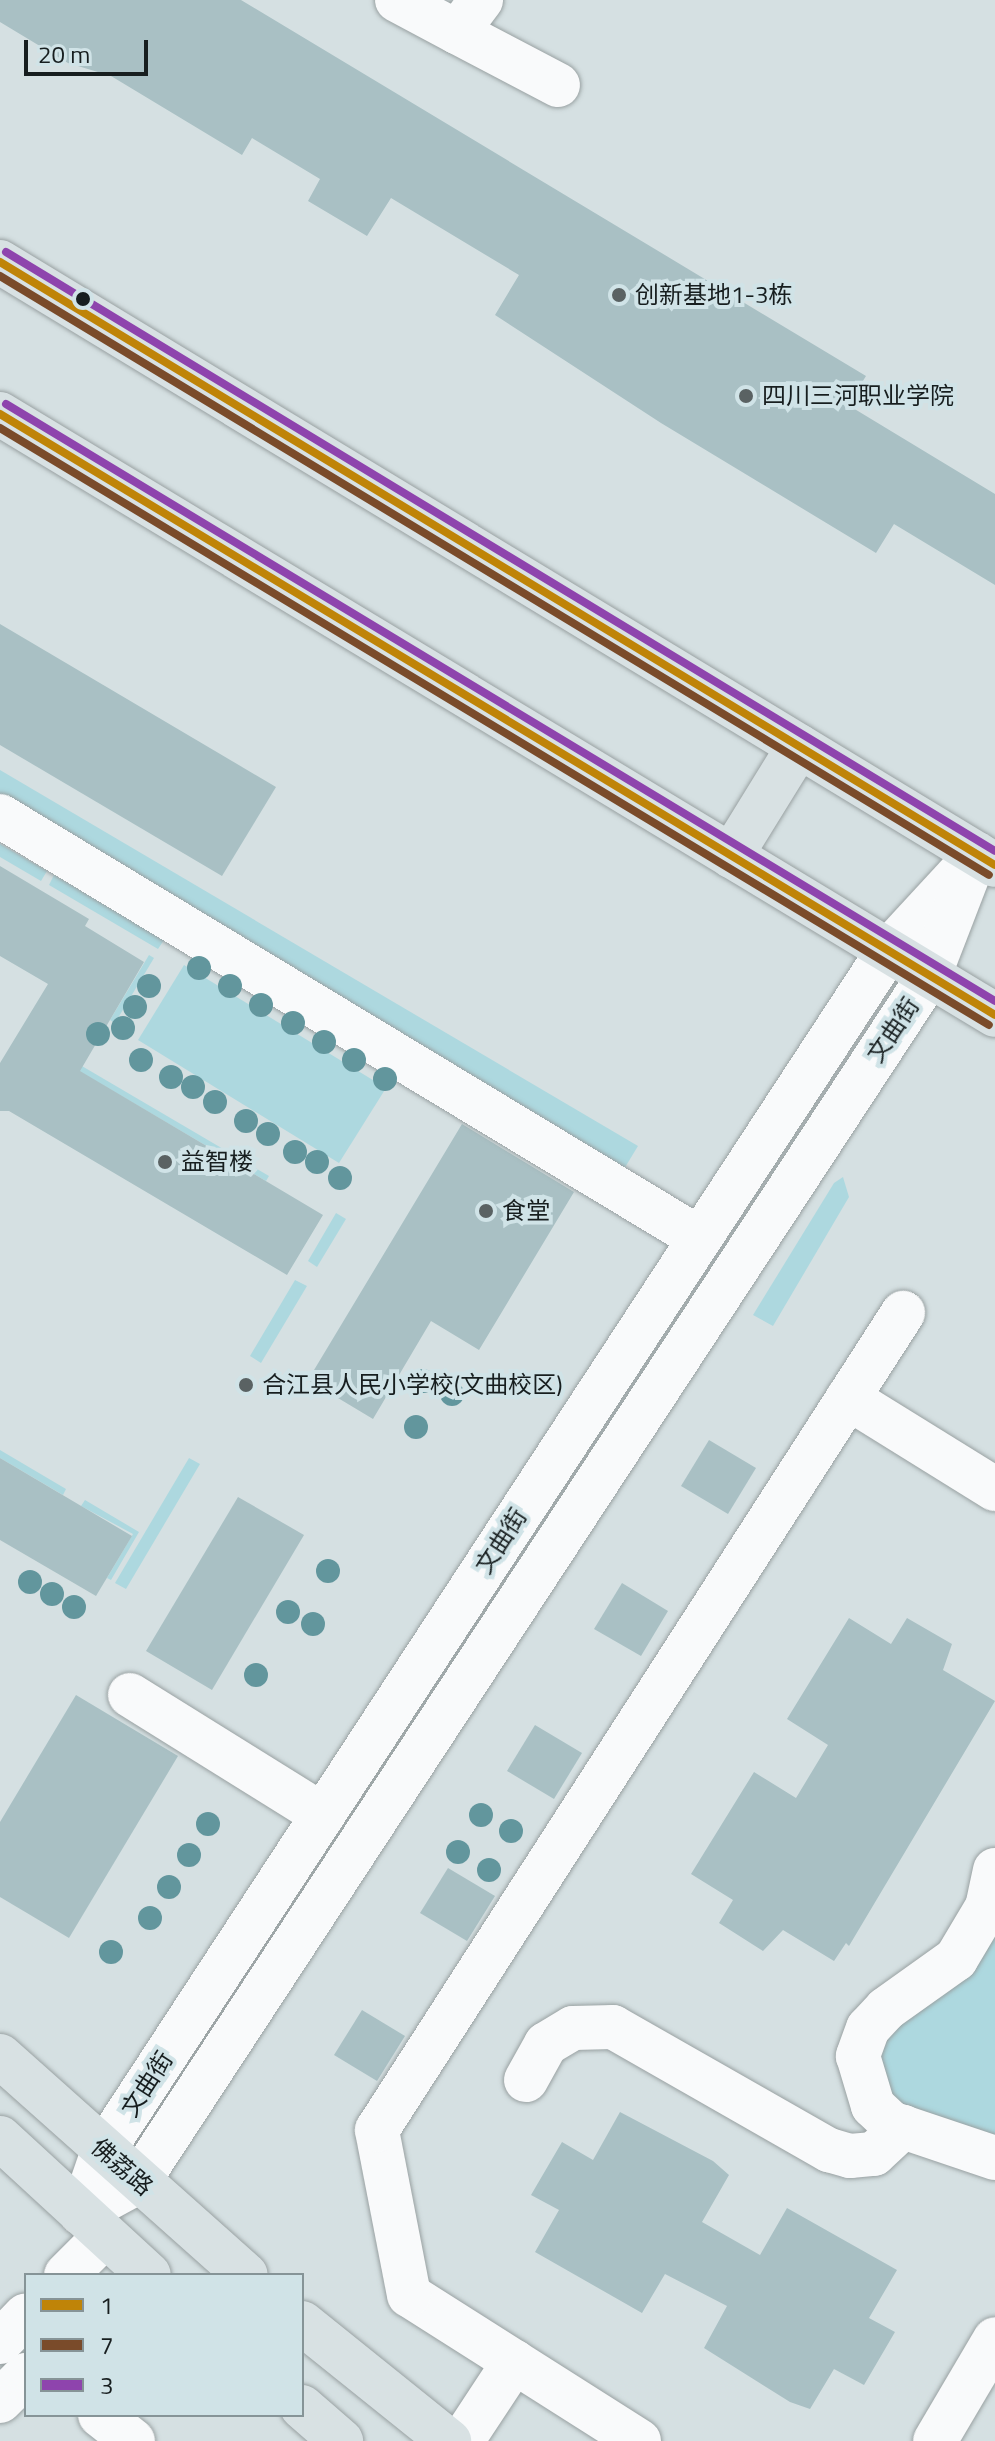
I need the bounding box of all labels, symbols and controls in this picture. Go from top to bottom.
scale bar [28,24,152,74]
text: 20 m [38,36,90,72]
place label: 创新基地1-3栋 [635,281,792,309]
marker: 创新基地1-3栋 [610,286,628,304]
unlabelled marker [75,291,91,307]
place label: 四川三河职业学院 [762,382,954,410]
marker: 四川三河职业学院 [737,387,755,405]
street label: 文曲街 [861,992,925,1068]
place label: 益智楼 [181,1148,253,1176]
marker: 益智楼 [156,1153,174,1171]
place label: 食堂 [502,1197,550,1225]
marker: 食堂 [477,1202,495,1220]
place label: 合江县人民小学校(文曲校区) [262,1371,563,1399]
marker: 合江县人民小学校(文曲校区) [237,1376,255,1394]
street label: 文曲街 [469,1503,533,1579]
street label: 文曲街 [115,2046,179,2122]
street label: 佛荔路 [85,2133,159,2201]
legend [24,2273,304,2417]
text: 1 [100,2287,113,2323]
text: 7 [100,2327,113,2363]
text: 3 [100,2367,113,2403]

